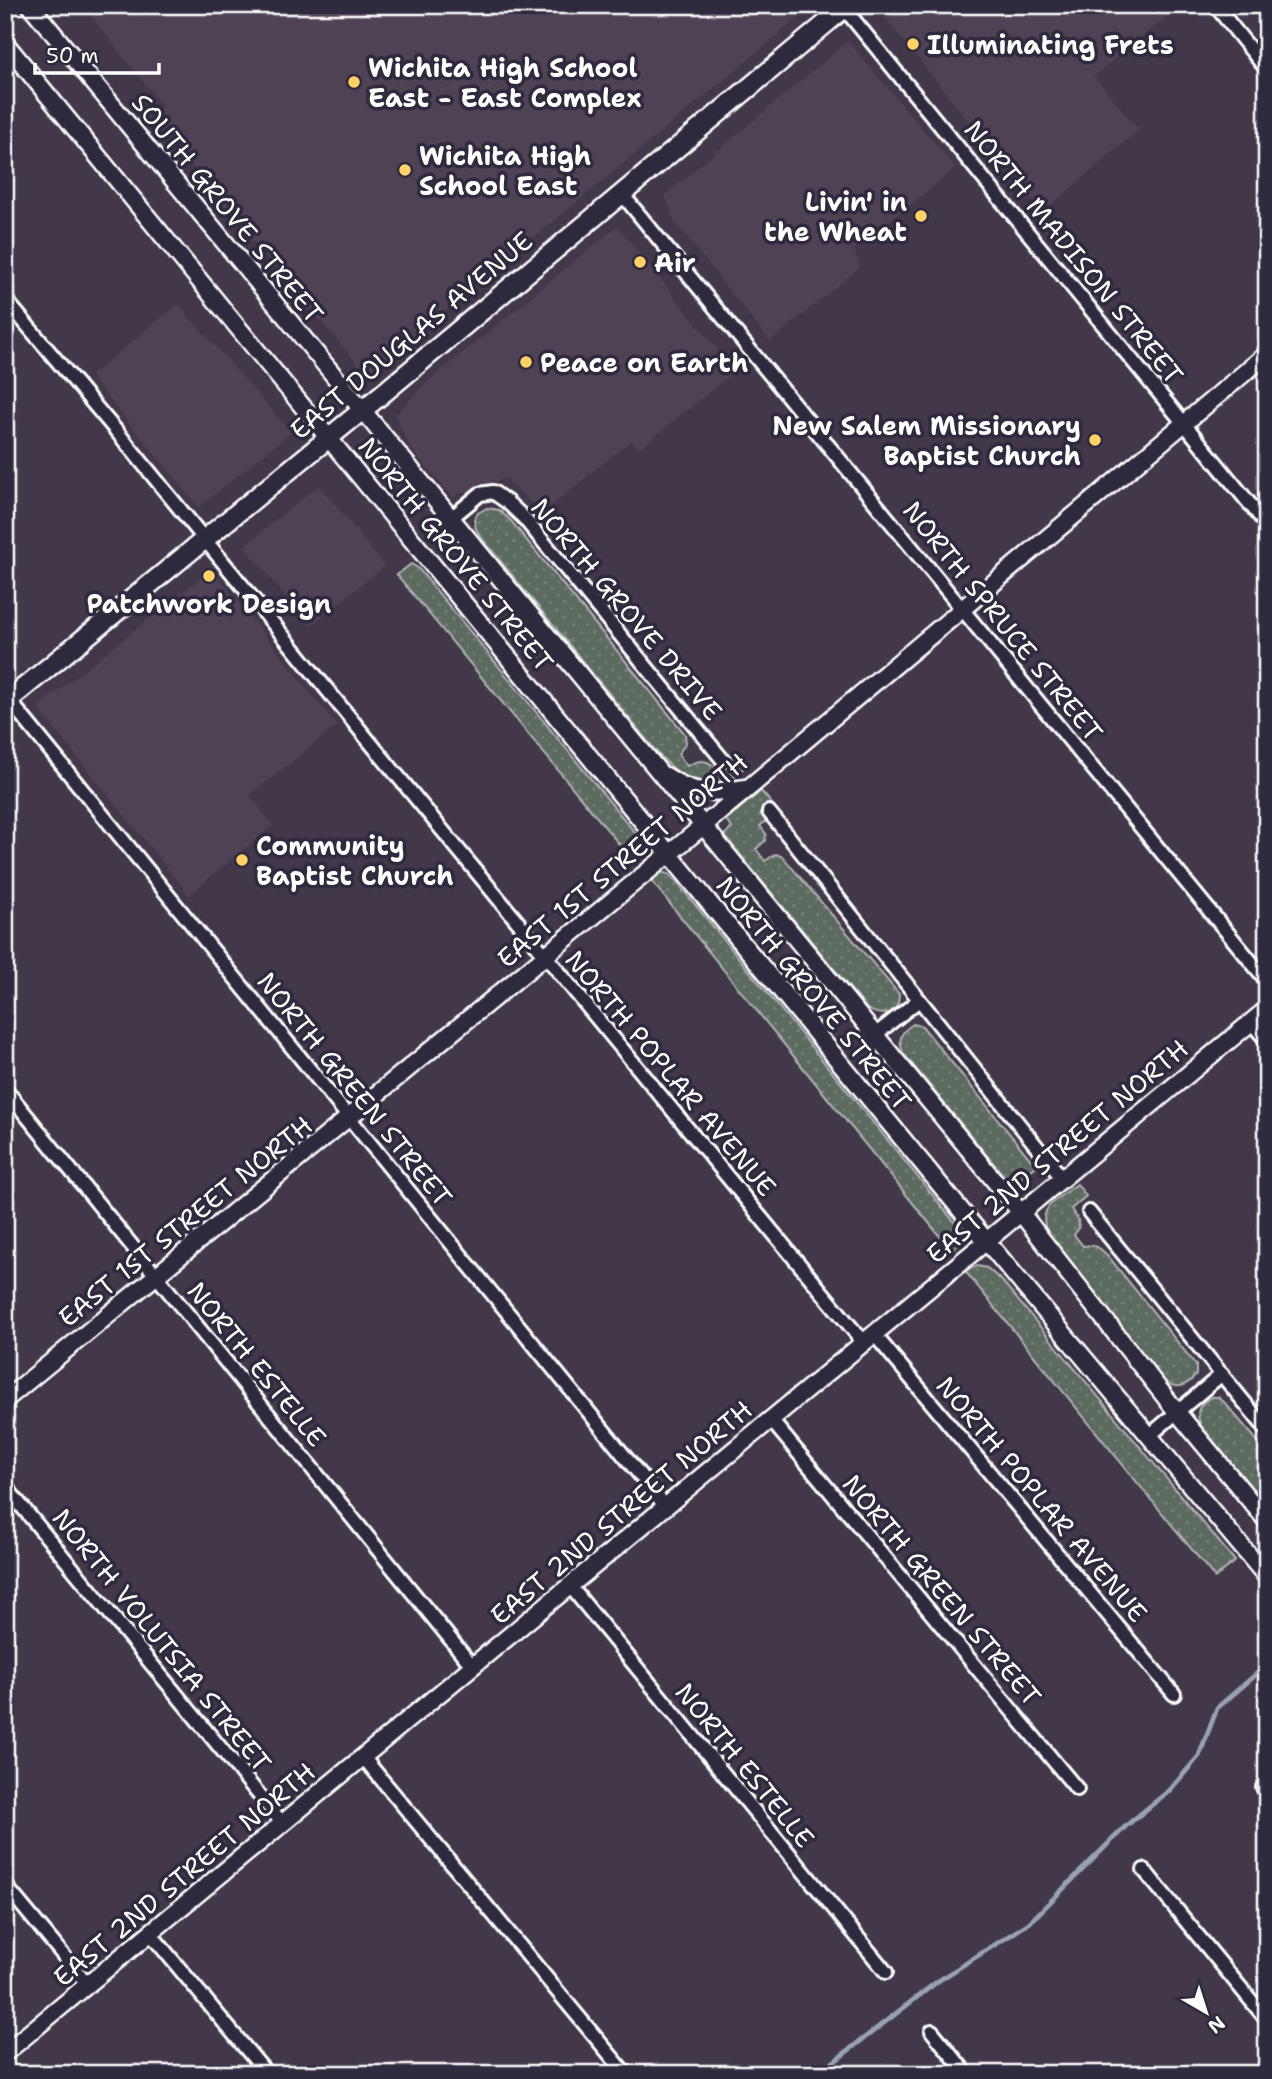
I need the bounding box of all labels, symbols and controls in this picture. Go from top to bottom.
place label: Illuminating Frets [927,27,1174,62]
scale bar [35,32,159,76]
marker: Illuminating Frets [905,36,921,52]
text: 50 m [46,42,99,70]
place label: Wichita High School East - East Complex [368,50,641,115]
marker: Wichita High School East - East Complex [346,74,362,90]
street label: SOUTH GROVE STREET [124,86,332,330]
street label: NORTH MADISON STREET [957,113,1191,391]
place label: Wichita High School East [419,138,591,203]
marker: Wichita High School East [397,162,413,178]
place label: Livin' in the Wheat [764,184,907,249]
marker: Livin' in the Wheat [913,208,929,224]
street label: EAST DOUGLAS AVENUE [282,223,540,447]
place label: Air [654,245,696,280]
marker: Air [632,254,648,270]
place label: Peace on Earth [540,345,748,380]
marker: Peace on Earth [518,354,534,370]
place label: New Salem Missionary Baptist Church [772,408,1081,473]
street label: NORTH GROVE STREET [350,429,562,679]
marker: New Salem Missionary Baptist Church [1087,432,1103,448]
street label: NORTH GROVE DRIVE [523,490,731,728]
street label: NORTH SPRUCE STREET [895,494,1111,748]
marker: Patchwork Design [201,568,217,584]
place label: Patchwork Design [87,586,331,621]
street label: EAST 1ST STREET NORTH [489,745,755,975]
place label: Community Baptist Church [256,828,454,893]
marker: Community Baptist Church [234,852,250,868]
street label: NORTH GROVE STREET [708,868,920,1118]
street label: NORTH POPLAR AVENUE [558,943,784,1203]
street label: NORTH GREEN STREET [250,965,460,1213]
street label: EAST 2ND STREET NORTH [919,1031,1195,1271]
street label: EAST 1ST STREET NORTH [51,1108,319,1334]
street label: NORTH ESTELLE [180,1274,334,1454]
street label: NORTH POPLAR AVENUE [929,1369,1155,1629]
street label: EAST 2ND STREET NORTH [483,1392,759,1632]
street label: NORTH GREEN STREET [835,1467,1049,1713]
street label: NORTH VOLUTSIA STREET [45,1501,279,1779]
street label: NORTH ESTELLE [668,1675,822,1855]
street label: EAST 2ND STREET NORTH [46,1754,322,1994]
north arrow [1170,1978,1240,2048]
text: N [1203,2010,1230,2039]

